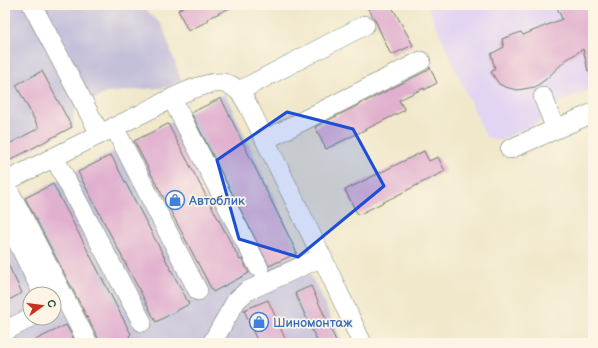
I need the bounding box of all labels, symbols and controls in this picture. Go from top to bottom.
shop icon: Автоблик [164,189,186,211]
place label: Автоблик [188,193,245,209]
north arrow [22,286,62,326]
text: С [44,298,59,309]
shop icon: Шиномонтаж [248,311,270,333]
place label: Шиномонтаж [273,315,353,331]

